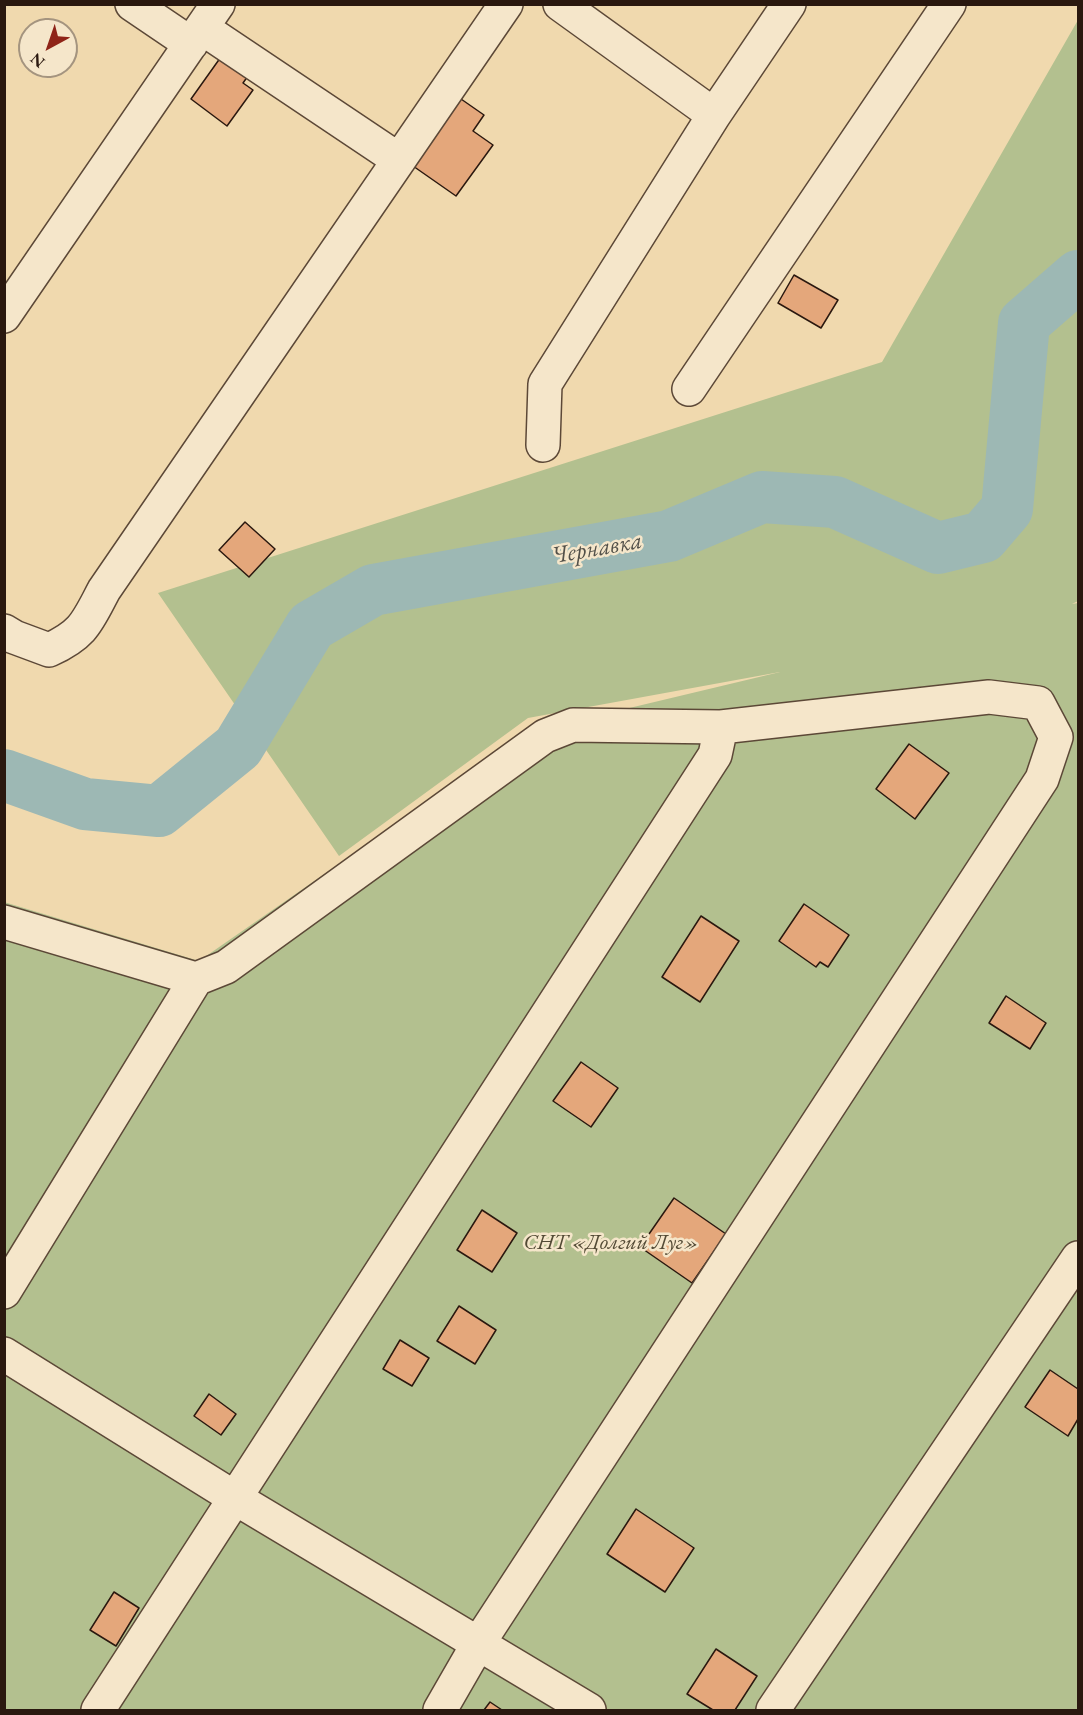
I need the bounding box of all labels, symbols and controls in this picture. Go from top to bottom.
north arrow [18,18,78,78]
text: N [26,48,49,73]
water label: Чернавка [549,527,645,571]
park label: СНТ «Долгий Луг» [523,1230,699,1256]

